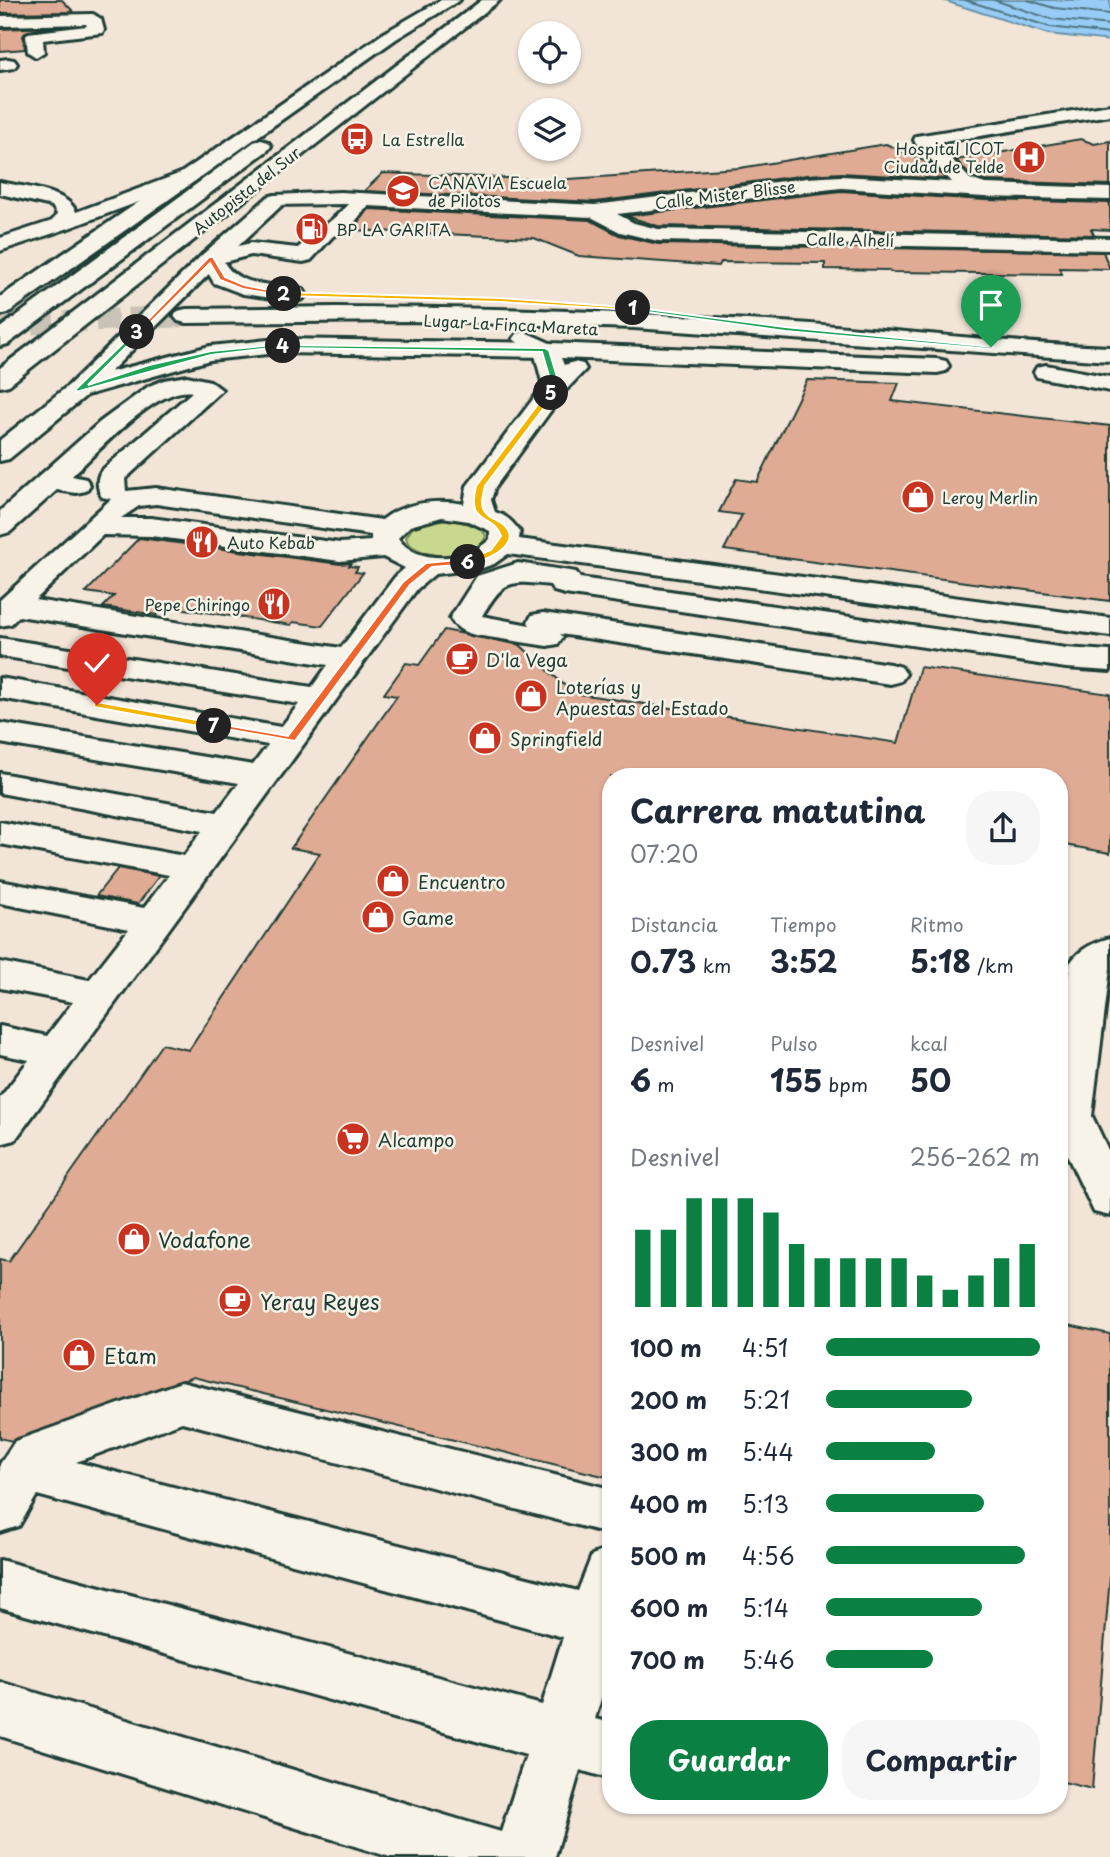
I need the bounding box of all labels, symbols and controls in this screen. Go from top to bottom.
map controls [518,21,581,161]
button: locate [518,21,581,84]
button: layers [518,98,581,161]
bus stop icon: La Estrella [338,120,376,158]
place label: La Estrella [382,127,464,151]
place label: Hospital ICOT Ciudad de Telde [883,136,1004,178]
hospital icon: Hospital ICOT Ciudad de Telde [1010,138,1048,176]
street label: Autopista del Sur [187,140,305,240]
place label: CANAVIA Escuela de Pilotos [428,170,567,212]
school or university icon: CANAVIA Escuela de Pilotos [384,172,422,210]
street label: Calle Mister Blisse [653,173,797,215]
fuel station icon: BP LA GARITA [293,210,331,248]
place label: BP LA GARITA [336,217,452,241]
street label: Calle Alhelí [806,226,895,252]
pin [961,275,1021,347]
pin: 2 [266,276,302,312]
text: 2 [277,279,290,307]
icon: arrive [972,286,1010,324]
pin: 1 [616,290,650,326]
text: 1 [628,293,637,321]
street label: Lugar La Finca Mareta [423,307,599,341]
pin: 3 [120,314,154,350]
text: 3 [130,317,143,345]
pin: 4 [266,328,300,364]
text: 4 [276,331,289,359]
pin: 5 [534,376,568,410]
text: 5 [544,378,557,406]
shop icon: Leroy Merlin [899,478,937,516]
place label: Leroy Merlin [942,485,1038,509]
restaurant icon: Auto Kebab [183,523,221,561]
place label: Auto Kebab [227,530,315,554]
pin: 6 [450,544,486,580]
text: 6 [461,547,474,575]
restaurant icon: Pepe Chiringo [255,585,293,623]
place label: Pepe Chiringo [145,592,250,616]
pin [67,633,127,705]
cafe icon: D'la Vega [443,640,481,678]
icon: check [78,644,116,682]
place label: D'la Vega [486,646,568,673]
place label: Loterías y Apuestas del Estado [556,673,728,721]
shop icon: Loterías y Apuestas del Estado [512,677,550,715]
pin: 7 [196,708,232,744]
text: 7 [208,711,219,739]
shop icon: Springfield [466,719,504,757]
place label: Springfield [510,725,602,752]
text: Carrera matutina [630,786,926,834]
button: share [966,791,1040,865]
text: 07:20 [630,836,698,871]
shop icon: Encuentro [374,862,412,900]
place label: Encuentro [418,868,506,895]
shop icon: Game [359,898,397,936]
place label: Game [402,904,454,931]
text: Distancia [630,910,718,938]
text: Tiempo [770,910,837,938]
text: Ritmo [910,910,964,938]
text: 0.73 [630,938,696,983]
text: 3:52 [770,938,838,983]
text: 5:18 [910,938,971,983]
text: km [696,951,731,979]
text: /km [971,951,1014,979]
text: Desnivel [630,1029,704,1057]
text: Pulso [770,1029,818,1057]
text: kcal [910,1029,948,1057]
text: 6 [630,1057,651,1102]
text: 155 [770,1057,822,1102]
text: 50 [910,1057,951,1102]
text: m [651,1070,675,1098]
text: bpm [822,1070,868,1098]
supermarket icon: Alcampo [334,1120,372,1158]
place label: Alcampo [378,1126,454,1153]
text: Desnivel [630,1139,720,1174]
text: 256–262 m [910,1139,1040,1174]
shop icon: Vodafone [115,1220,153,1258]
place label: Vodafone [158,1223,251,1255]
cafe icon: Yeray Reyes [216,1282,254,1320]
place label: Yeray Reyes [260,1285,380,1317]
text: 100 m [630,1330,702,1365]
text: 4:51 [742,1330,788,1365]
shop icon: Etam [60,1336,98,1374]
place label: Etam [104,1339,157,1371]
text: 200 m [630,1382,707,1417]
text: 5:21 [742,1382,790,1417]
text: 300 m [630,1434,708,1469]
text: 5:44 [742,1434,794,1469]
text: 400 m [630,1486,708,1521]
text: 5:13 [742,1486,789,1521]
text: 500 m [630,1538,707,1573]
text: 4:56 [742,1538,795,1573]
text: 600 m [630,1590,708,1625]
text: 5:14 [742,1590,789,1625]
text: 700 m [630,1642,705,1677]
text: 5:46 [742,1642,795,1677]
button: Guardar [630,1720,828,1800]
button: Compartir [842,1720,1040,1800]

